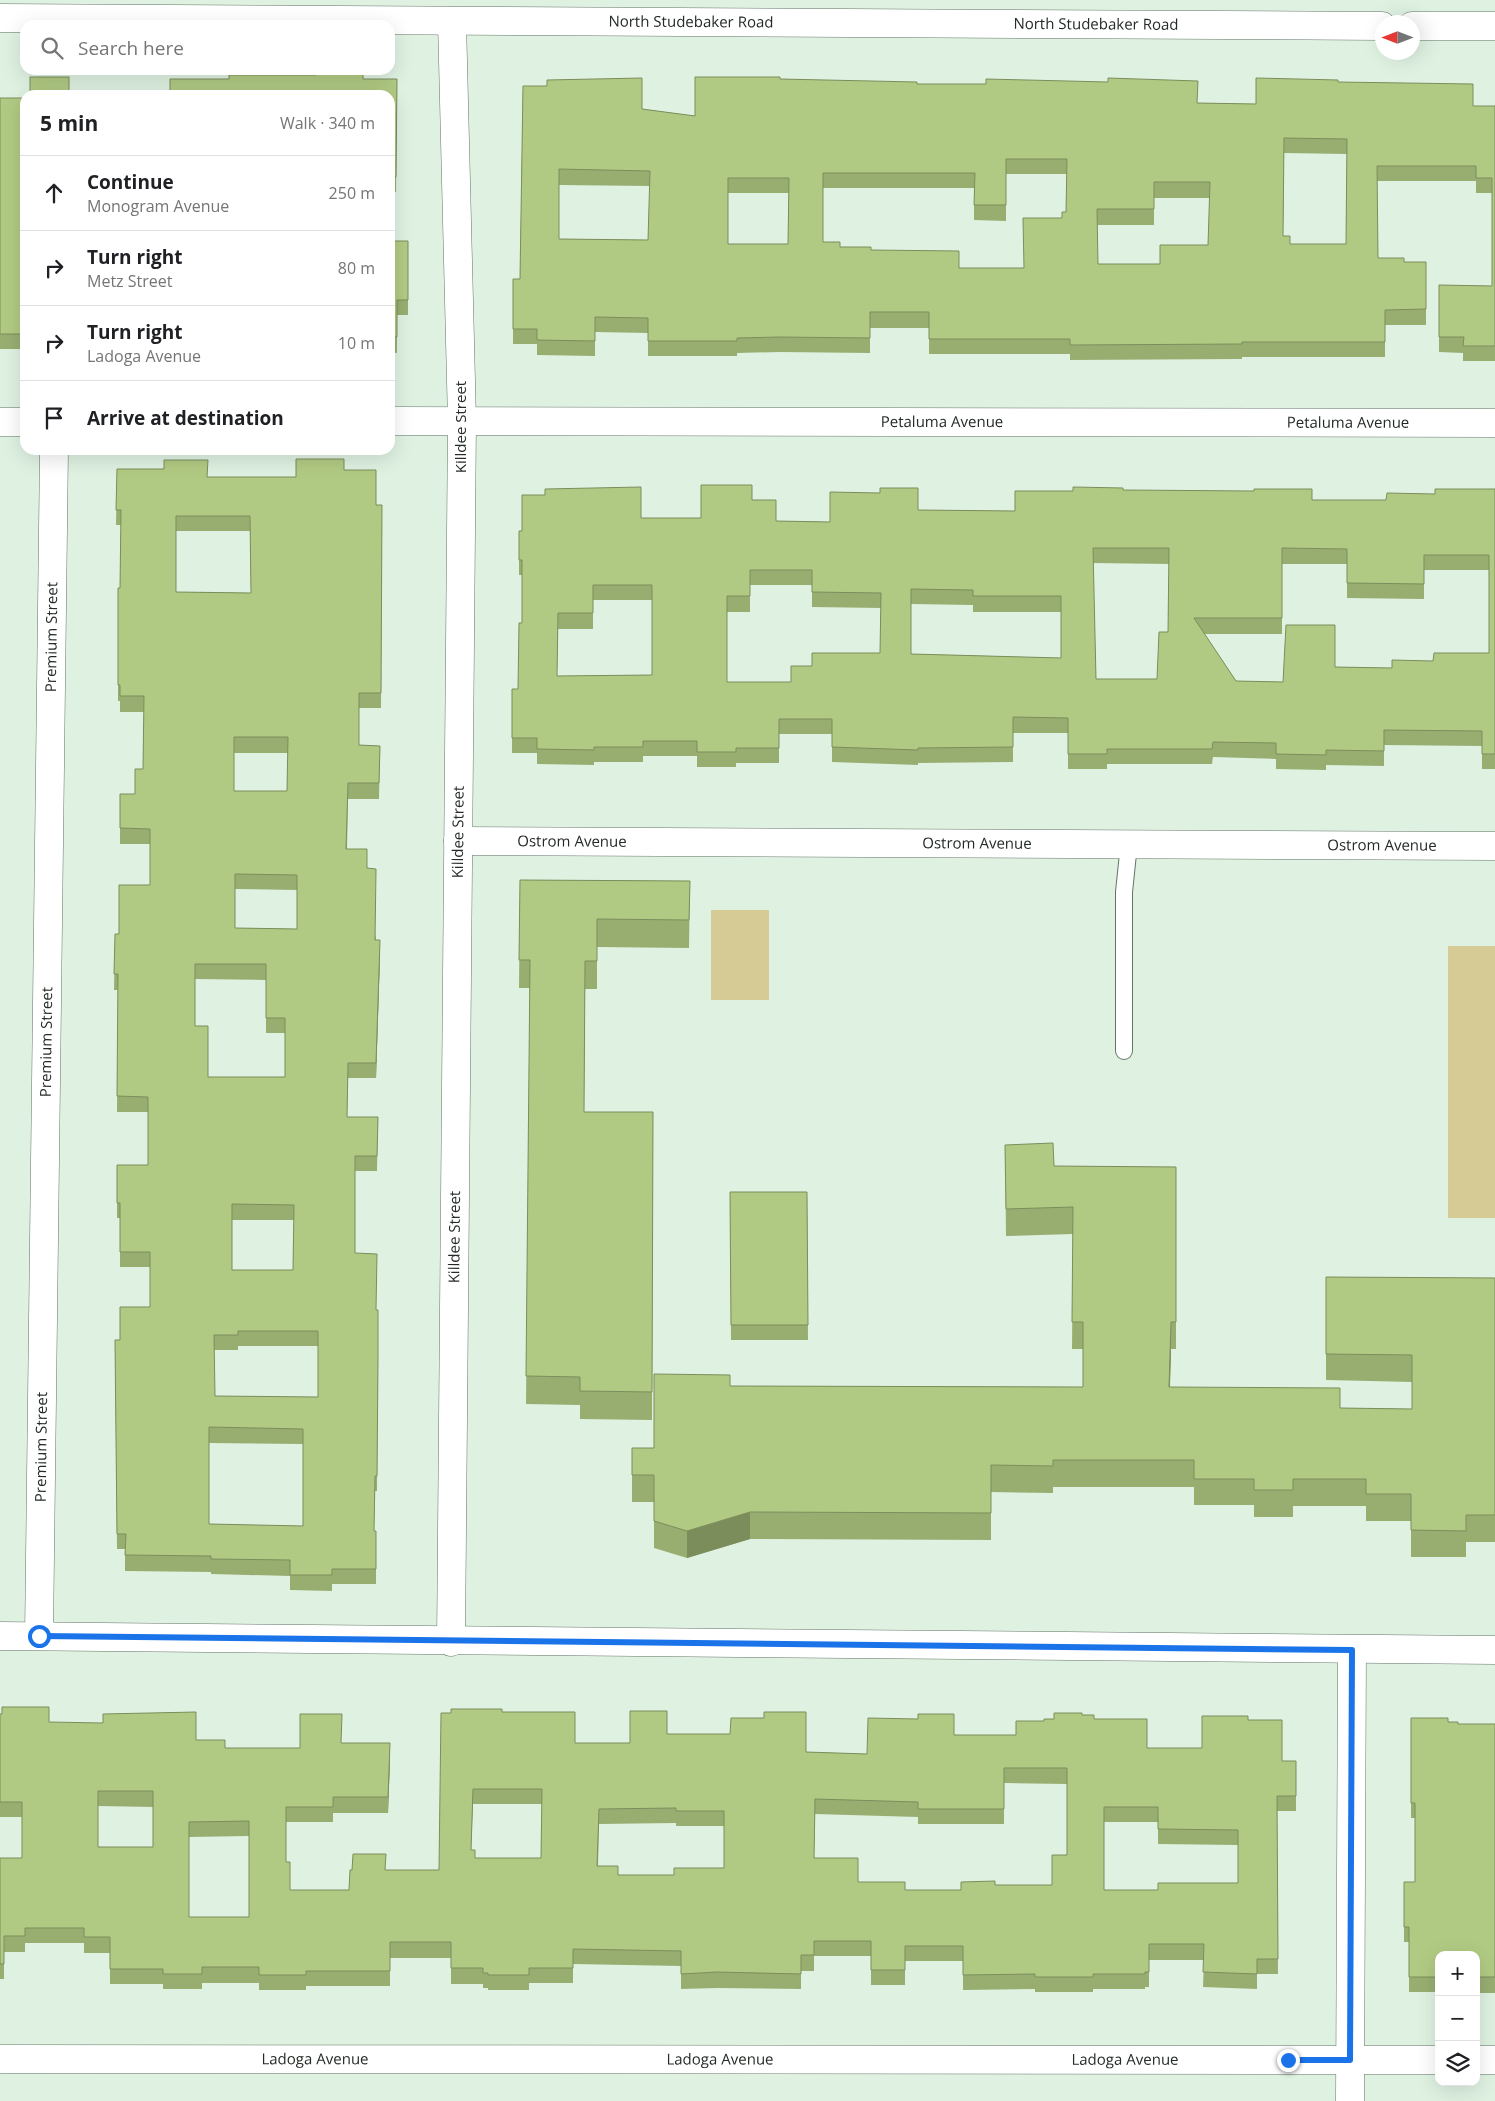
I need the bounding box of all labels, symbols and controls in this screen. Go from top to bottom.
street label: North Studebaker Road [608,11,774,31]
street label: North Studebaker Road [1013,13,1179,34]
north arrow [1375,15,1420,60]
search box [20,20,395,75]
icon: search [38,34,66,62]
text: Search here [78,35,184,61]
text: 5 min [40,109,98,137]
text: Walk · 340 m [280,112,375,134]
text: Continue [87,169,174,195]
icon: ahead [40,179,68,207]
text: 250 m [329,182,375,204]
text: Monogram Avenue [87,195,229,217]
text: Turn right [87,244,182,270]
icon: right [40,254,68,282]
text: 80 m [338,257,375,279]
text: Metz Street [87,270,172,292]
text: Turn right [87,319,182,345]
icon: right [40,329,68,357]
text: 10 m [338,332,375,354]
text: Ladoga Avenue [87,345,201,367]
street label: Killdee Street [450,381,470,473]
icon: arrive [40,404,68,432]
text: Arrive at destination [87,405,284,431]
street label: Petaluma Avenue [881,411,1003,431]
street label: Petaluma Avenue [1287,412,1409,432]
street label: Premium Street [40,582,61,692]
street label: Killdee Street [447,786,468,878]
street label: Ostrom Avenue [517,830,627,851]
street label: Ostrom Avenue [922,832,1032,853]
street label: Ostrom Avenue [1327,834,1437,855]
street label: Premium Street [35,987,56,1097]
street label: Killdee Street [443,1191,464,1283]
street label: Premium Street [30,1392,51,1502]
route start [28,1625,51,1648]
map controls [1435,1951,1480,2086]
button: + [1435,1951,1480,1996]
button: − [1435,1996,1480,2041]
button: layers [1435,2041,1480,2086]
street label: Ladoga Avenue [261,2048,369,2068]
street label: Ladoga Avenue [666,2048,774,2069]
street label: Ladoga Avenue [1071,2049,1179,2069]
route end [1277,2049,1300,2072]

